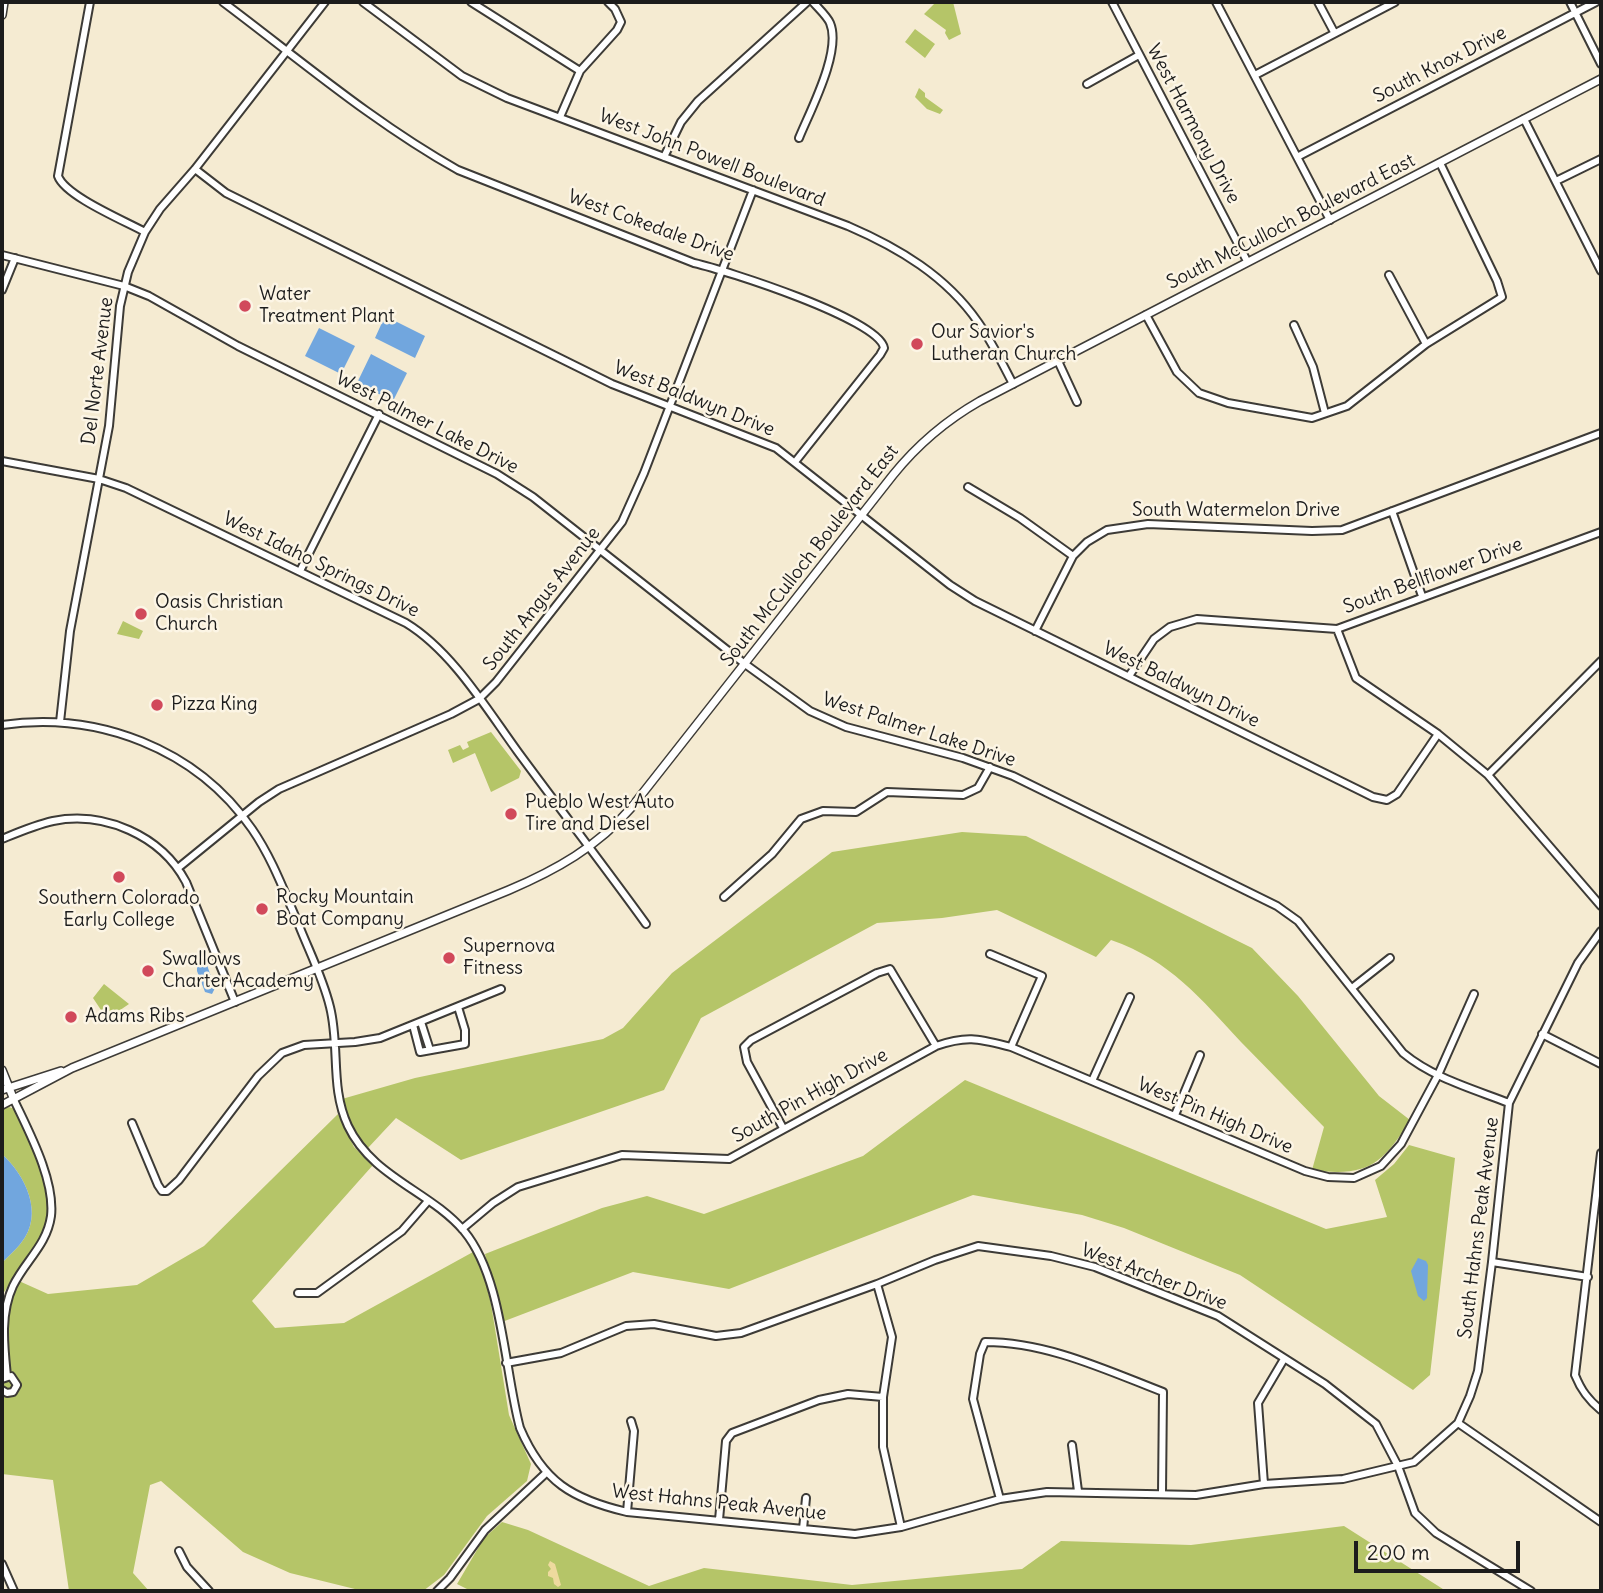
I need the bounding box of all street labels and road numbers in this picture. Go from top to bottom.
street label: South Knox Drive [1370,22,1510,108]
street label: West Harmony Drive [1141,40,1245,208]
street label: West John Powell Boulevard [596,104,828,212]
street label: South McCulloch Boulevard East [1163,149,1419,295]
street label: West Cokedale Drive [565,185,737,267]
street label: Del Norte Avenue [78,296,118,446]
street label: West Baldwyn Drive [610,356,778,442]
street label: West Palmer Lake Drive [332,367,522,479]
street label: South McCulloch Boulevard East [716,441,904,671]
street label: South Watermelon Drive [1132,500,1340,522]
street label: West Idaho Springs Drive [219,507,423,623]
street label: South Angus Avenue [479,523,605,675]
street label: South Bellflower Drive [1340,533,1526,619]
street label: West Baldwyn Drive [1099,637,1263,733]
street label: West Palmer Lake Drive [819,688,1019,772]
street label: South Pin High Drive [728,1044,892,1148]
street label: West Pin High Drive [1134,1073,1296,1159]
street label: South Hahns Peak Avenue [1454,1116,1504,1340]
street label: West Archer Drive [1078,1239,1230,1315]
street label: West Hahns Peak Avenue [611,1480,827,1526]

